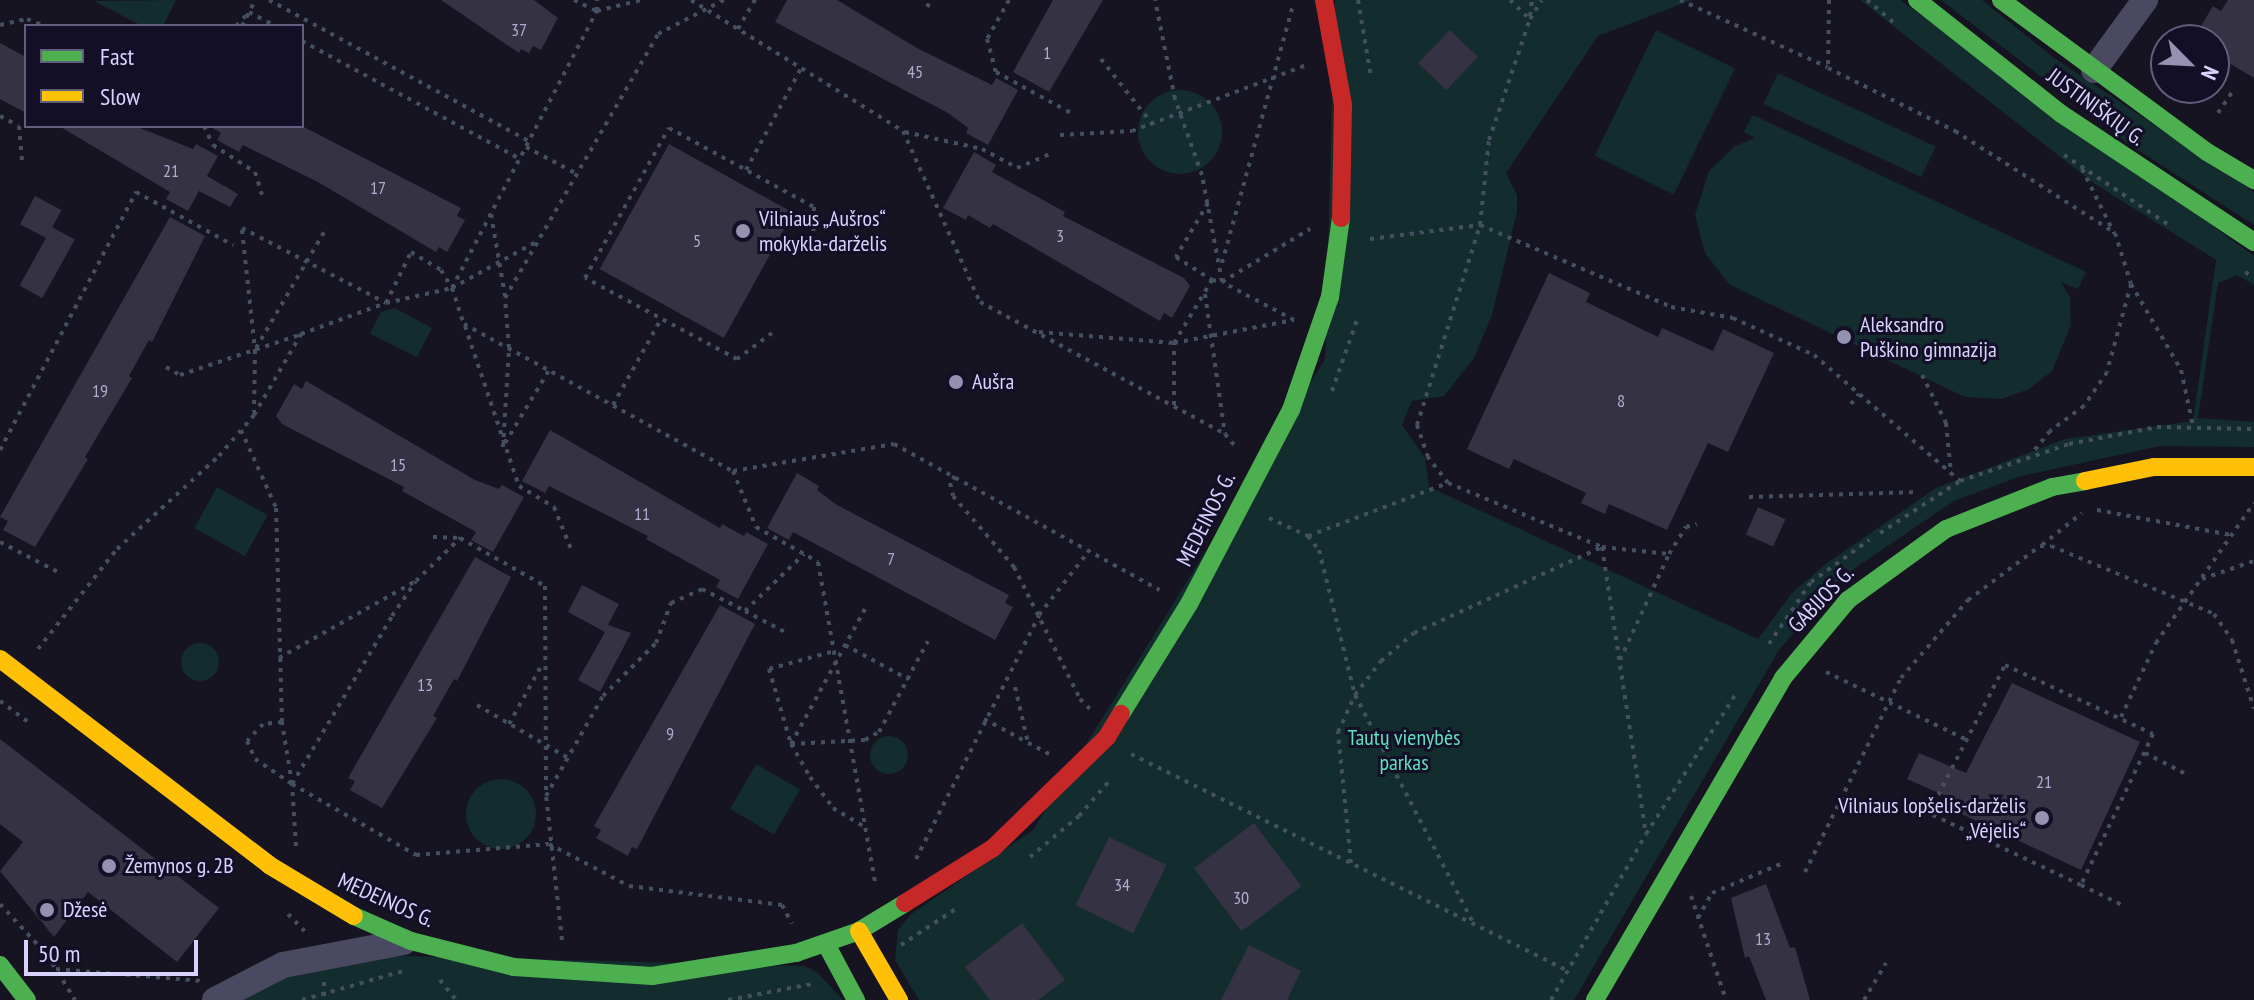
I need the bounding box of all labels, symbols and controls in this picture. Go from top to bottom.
house number: 37 [511,19,527,41]
legend [24,24,304,128]
north arrow [2150,24,2230,104]
text: Fast [100,41,134,72]
house number: 1 [1043,42,1051,64]
house number: 45 [907,61,923,83]
text: N [2195,62,2225,84]
street label: JUSTINIŠKIŲ G. [2042,63,2150,151]
text: Slow [100,81,140,112]
house number: 21 [163,160,179,182]
house number: 17 [370,177,386,199]
place label: Vilniaus „Aušros“ mokykla-darželis [759,205,887,256]
marker: Vilniaus „Aušros“ mokykla-darželis [734,222,752,240]
house number: 3 [1056,225,1064,247]
house number: 5 [693,230,701,252]
place label: Aleksandro Puškino gimnazija [1860,311,1997,362]
marker: Aleksandro Puškino gimnazija [1835,328,1853,346]
place label: Aušra [972,369,1014,395]
marker: Aušra [947,373,965,391]
house number: 19 [92,380,108,402]
house number: 8 [1617,390,1625,412]
house number: 15 [390,454,406,476]
street label: MEDEINOS G. [1171,467,1241,571]
house number: 11 [634,503,650,525]
house number: 7 [887,548,895,570]
street label: GABIJOS G. [1783,560,1859,638]
house number: 13 [417,674,433,696]
house number: 9 [666,723,674,745]
park label: Tautų vienybės parkas [1348,724,1460,776]
house number: 21 [2036,771,2052,793]
place label: Vilniaus lopšelis-darželis „Vėjelis“ [1838,792,2026,844]
marker: Vilniaus lopšelis-darželis „Vėjelis“ [2033,809,2051,827]
place label: Žemynos g. 2B [125,853,235,879]
marker: Žemynos g. 2B [100,857,118,875]
street label: MEDEINOS G. [334,867,438,933]
house number: 34 [1114,874,1130,896]
house number: 30 [1233,887,1249,909]
place label: Džesė [63,897,107,923]
marker: Džesė [38,901,56,919]
scale bar [28,924,202,974]
house number: 13 [1755,928,1771,950]
text: 50 m [38,938,80,969]

